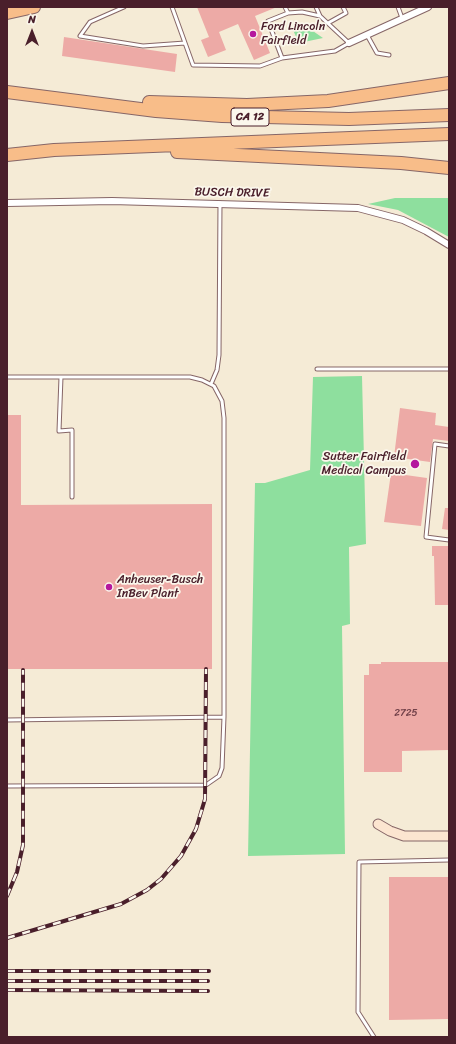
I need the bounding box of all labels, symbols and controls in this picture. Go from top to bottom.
text: N [28,10,36,29]
north arrow [12,12,52,52]
place label: Ford Lincoln Fairfield [261,20,325,48]
marker: Ford Lincoln Fairfield [248,29,258,39]
road number: CA 12 [231,108,269,126]
street label: BUSCH DRIVE [194,185,270,201]
place label: Sutter Fairfield Medical Campus [321,450,406,478]
marker: Sutter Fairfield Medical Campus [409,458,421,470]
place label: Anheuser-Busch InBev Plant [117,573,203,601]
marker: Anheuser-Busch InBev Plant [104,582,114,592]
house number: 2725 [394,707,418,719]

